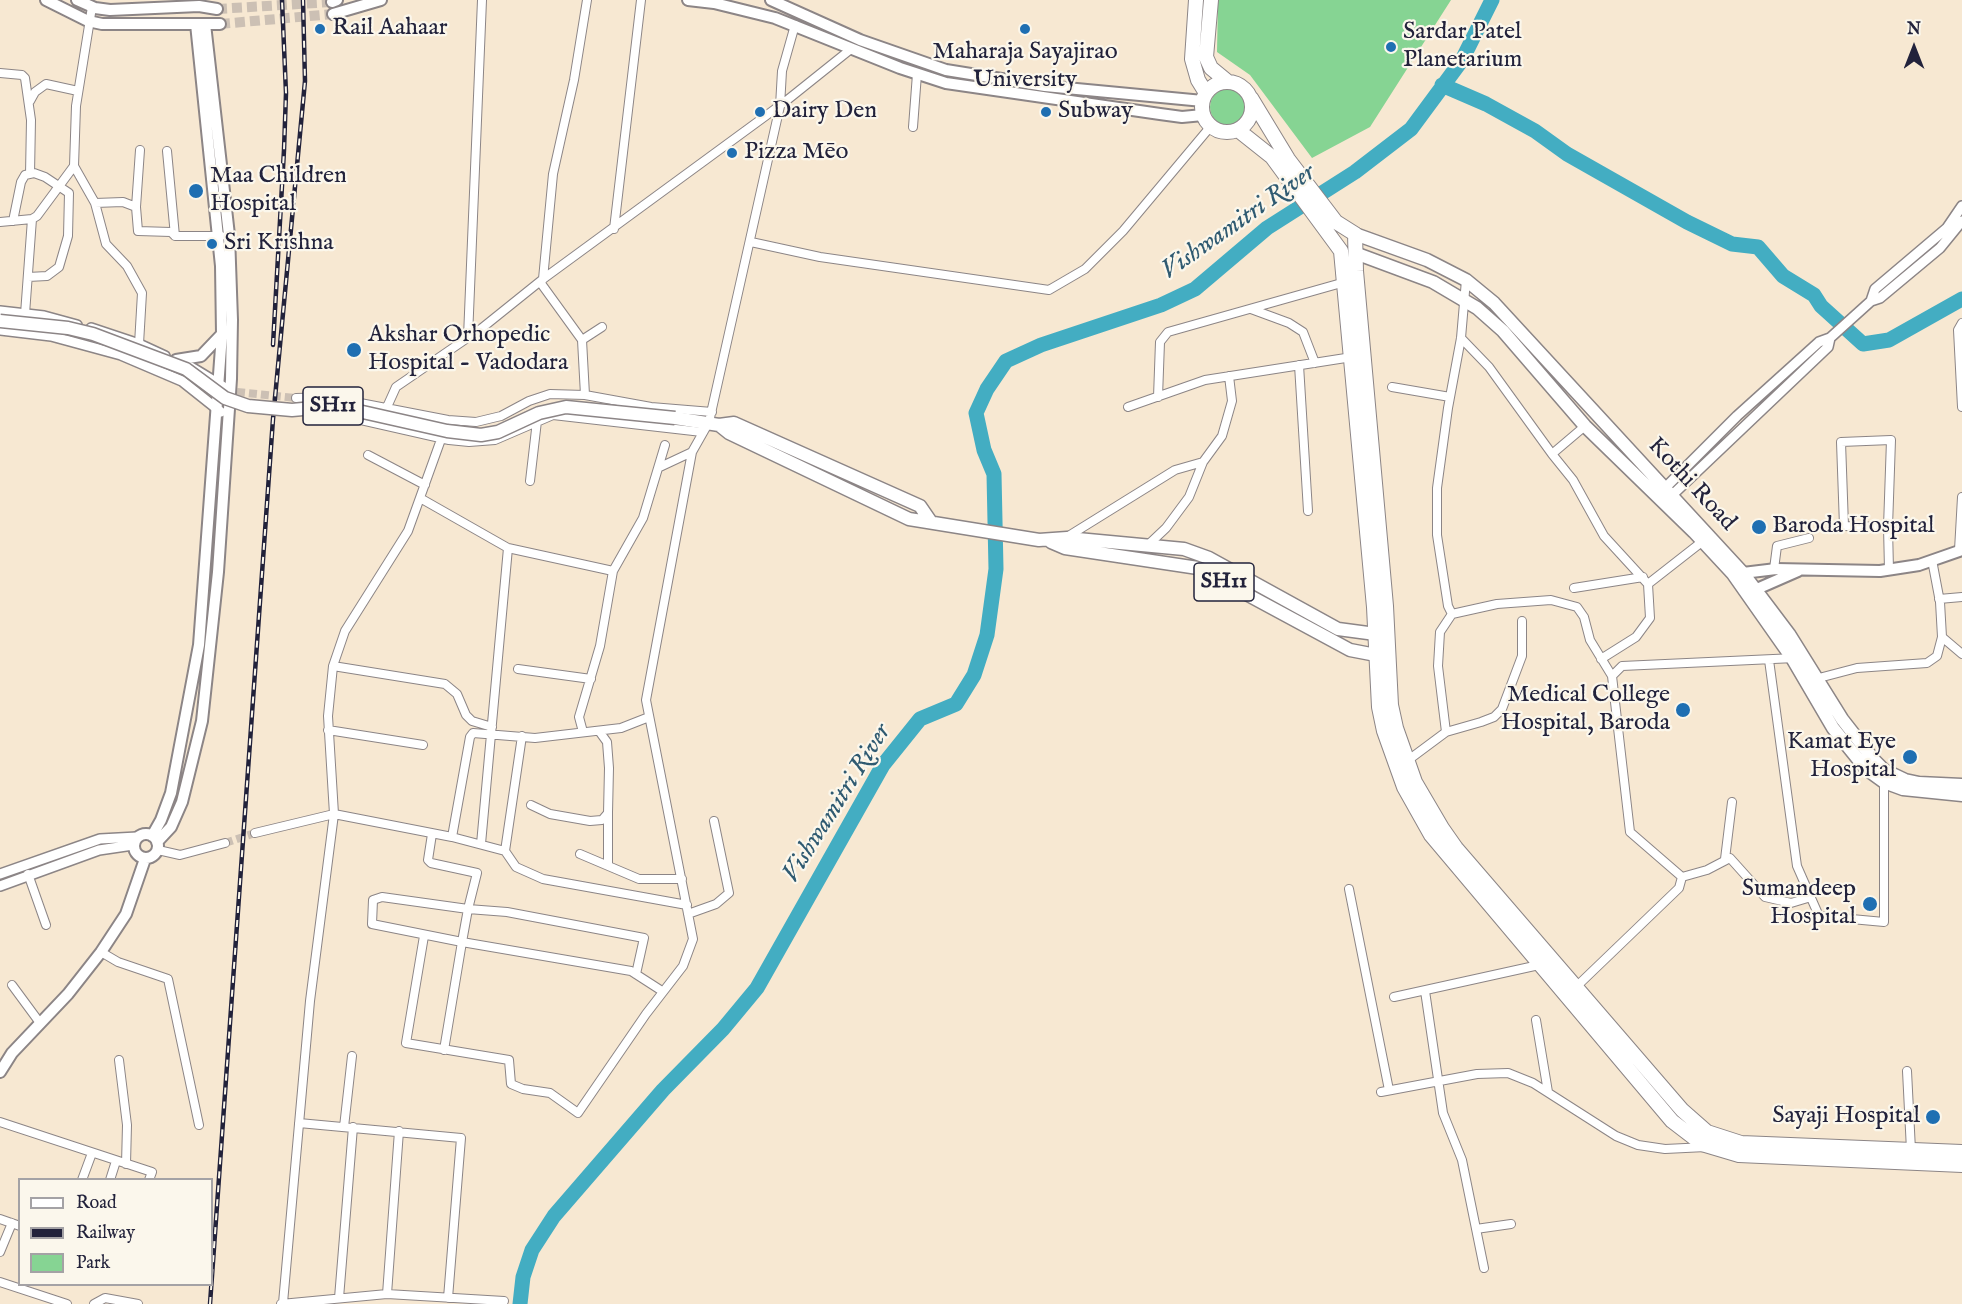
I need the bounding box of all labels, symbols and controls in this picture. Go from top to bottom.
place label: Rail Aahaar [332,15,448,43]
north arrow [1884,18,1944,78]
place label: Sardar Patel Planetarium [1403,19,1522,75]
text: N [1907,20,1921,40]
marker: Rail Aahaar [313,22,327,36]
marker: Maharaja Sayajirao University [1018,22,1032,36]
place label: Maharaja Sayajirao University [932,39,1118,95]
marker: Sardar Patel Planetarium [1384,40,1398,54]
place label: Dairy Den [772,98,877,126]
place label: Subway [1058,98,1133,126]
marker: Dairy Den [753,105,767,119]
marker: Subway [1039,105,1053,119]
place label: Pizza Mēo [744,139,848,167]
marker: Pizza Mēo [725,146,739,160]
water label: Vishwamitri River [1156,158,1322,288]
place label: Maa Children Hospital [210,163,347,219]
marker: Maa Children Hospital [187,182,205,200]
place label: Sri Krishna [224,230,334,258]
marker: Sri Krishna [205,237,219,251]
place label: Akshar Orhopedic Hospital - Vadodara [368,322,568,378]
marker: Akshar Orhopedic Hospital - Vadodara [345,341,363,359]
road number: SH11 [303,387,363,425]
street label: Kothi Road [1641,432,1741,538]
place label: Baroda Hospital [1772,513,1934,541]
marker: Baroda Hospital [1750,518,1768,536]
road number: SH11 [1194,563,1254,601]
place label: Medical College Hospital, Baroda [1501,682,1670,738]
marker: Medical College Hospital, Baroda [1674,701,1692,719]
water label: Vishwamitri River [777,719,899,889]
place label: Kamat Eye Hospital [1787,729,1896,785]
marker: Kamat Eye Hospital [1901,748,1919,766]
place label: Sumandeep Hospital [1742,876,1856,932]
marker: Sumandeep Hospital [1861,895,1879,913]
place label: Sayaji Hospital [1772,1103,1920,1131]
marker: Sayaji Hospital [1924,1108,1942,1126]
legend [18,1178,213,1286]
text: Road [76,1192,117,1215]
text: Railway [76,1222,135,1245]
text: Park [76,1252,110,1275]

